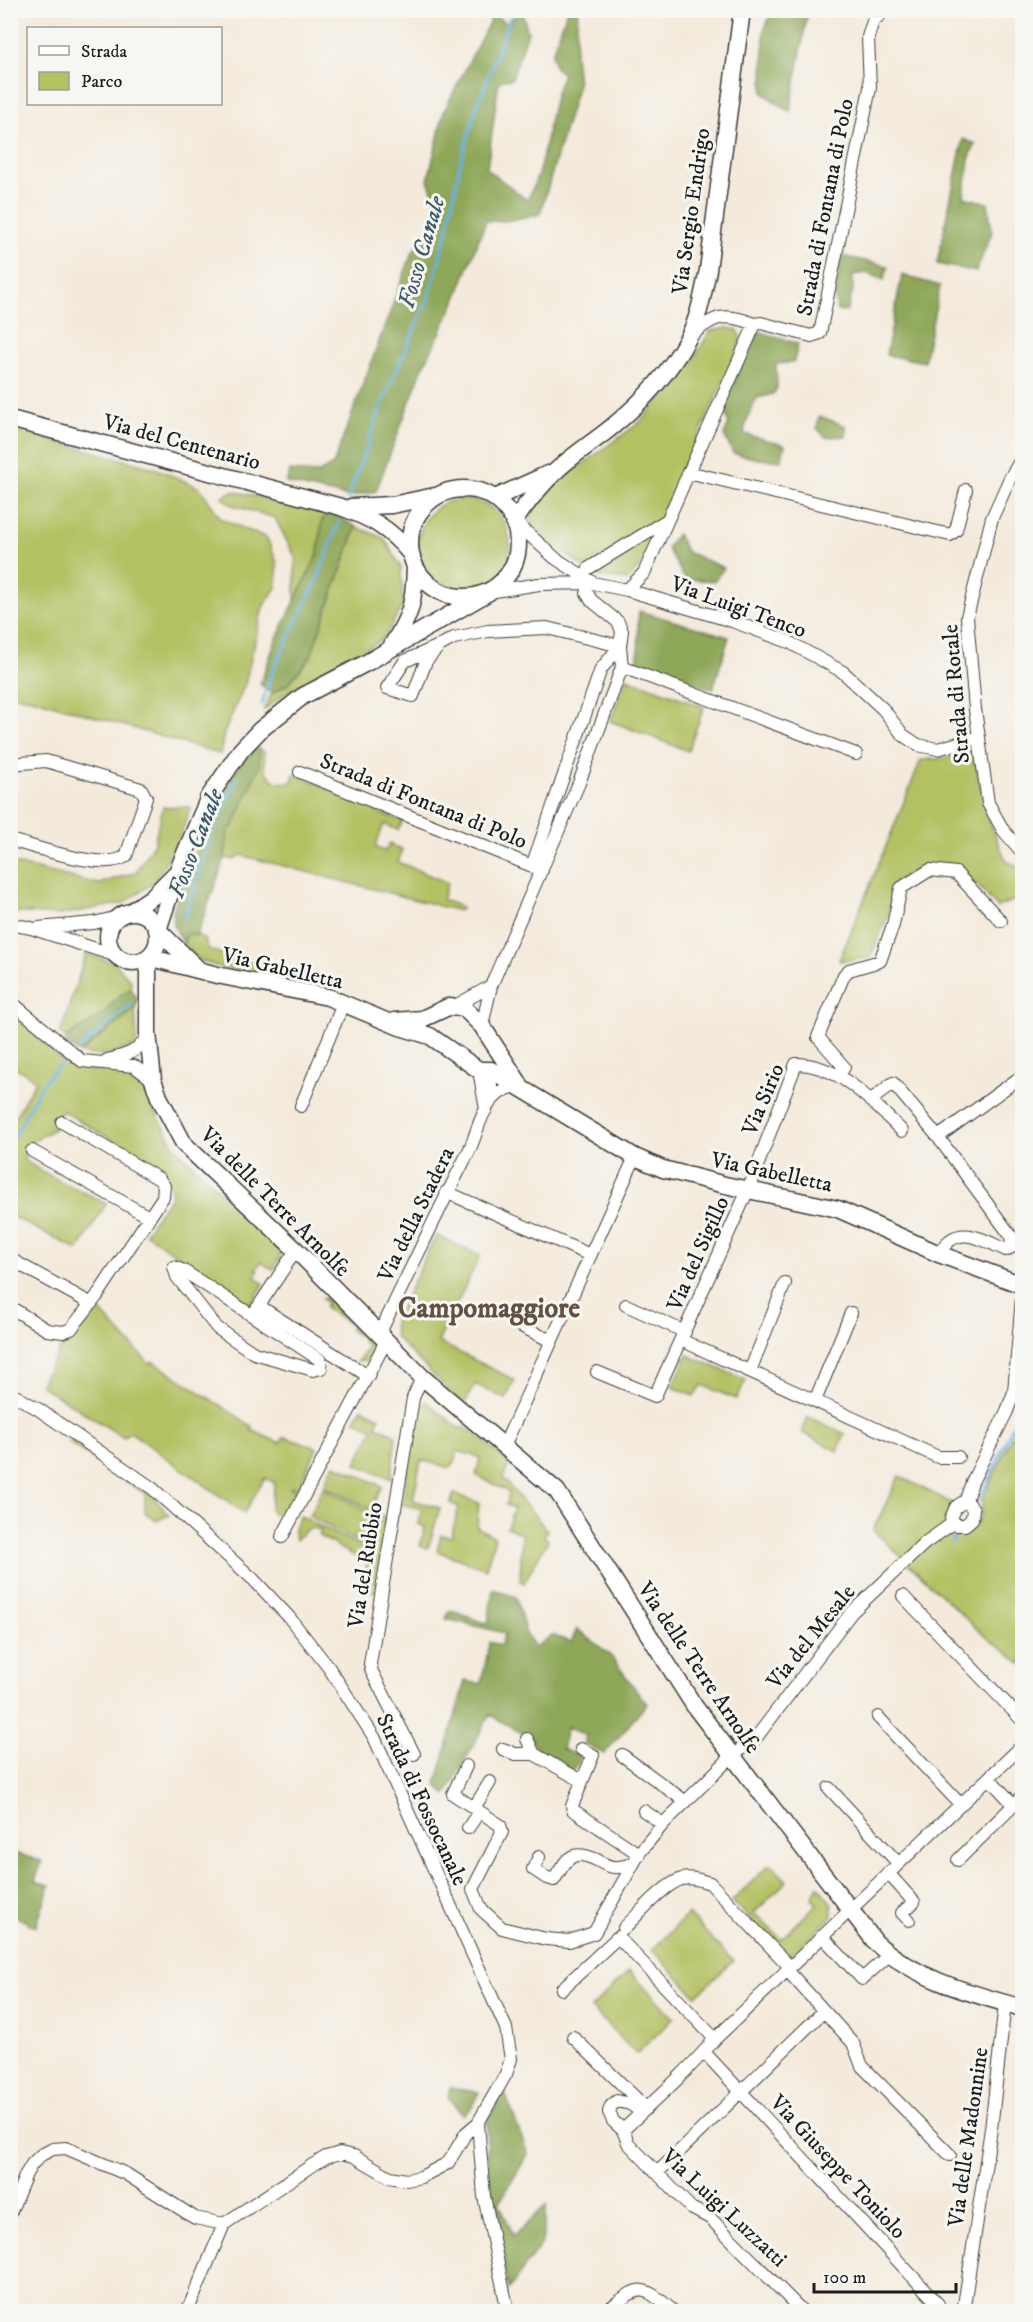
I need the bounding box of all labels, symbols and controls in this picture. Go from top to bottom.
legend [27,27,222,105]
text: Strada [81,41,128,63]
text: Parco [81,71,122,93]
street label: Strada di Fontana di Polo [791,96,860,318]
street label: Via Sergio Endrigo [666,126,717,297]
water label: Fosso Canale [392,192,452,312]
street label: Via del Centenario [99,408,263,476]
street label: Via Luigi Tenco [666,570,810,644]
street label: Strada di Rotale [937,623,976,765]
street label: Strada di Fontana di Polo [316,748,531,855]
water label: Fosso Canale [161,784,231,902]
street label: Via Gabelletta [219,941,346,996]
street label: Via Sirio [736,1060,791,1140]
street label: Via delle Terre Arnolfe [194,1121,356,1283]
street label: Via della Stadera [372,1142,461,1287]
street label: Via Gabelletta [708,1146,835,1199]
street label: Via del Sigillo [661,1192,736,1316]
district label: Campomaggiore [398,1291,580,1326]
street label: Via del Rubbio [342,1500,389,1631]
street label: Via delle Terre Arnolfe [631,1576,766,1759]
street label: Via del Mesale [760,1579,861,1695]
street label: Strada di Fossocanale [370,1709,473,1890]
street label: Via delle Madonnine [942,2046,994,2230]
street label: Via Giuseppe Toniolo [763,2089,912,2245]
street label: Via Luigi Luzzatti [655,2142,792,2273]
scale bar [814,2256,956,2294]
text: 100 m [823,2267,866,2289]

